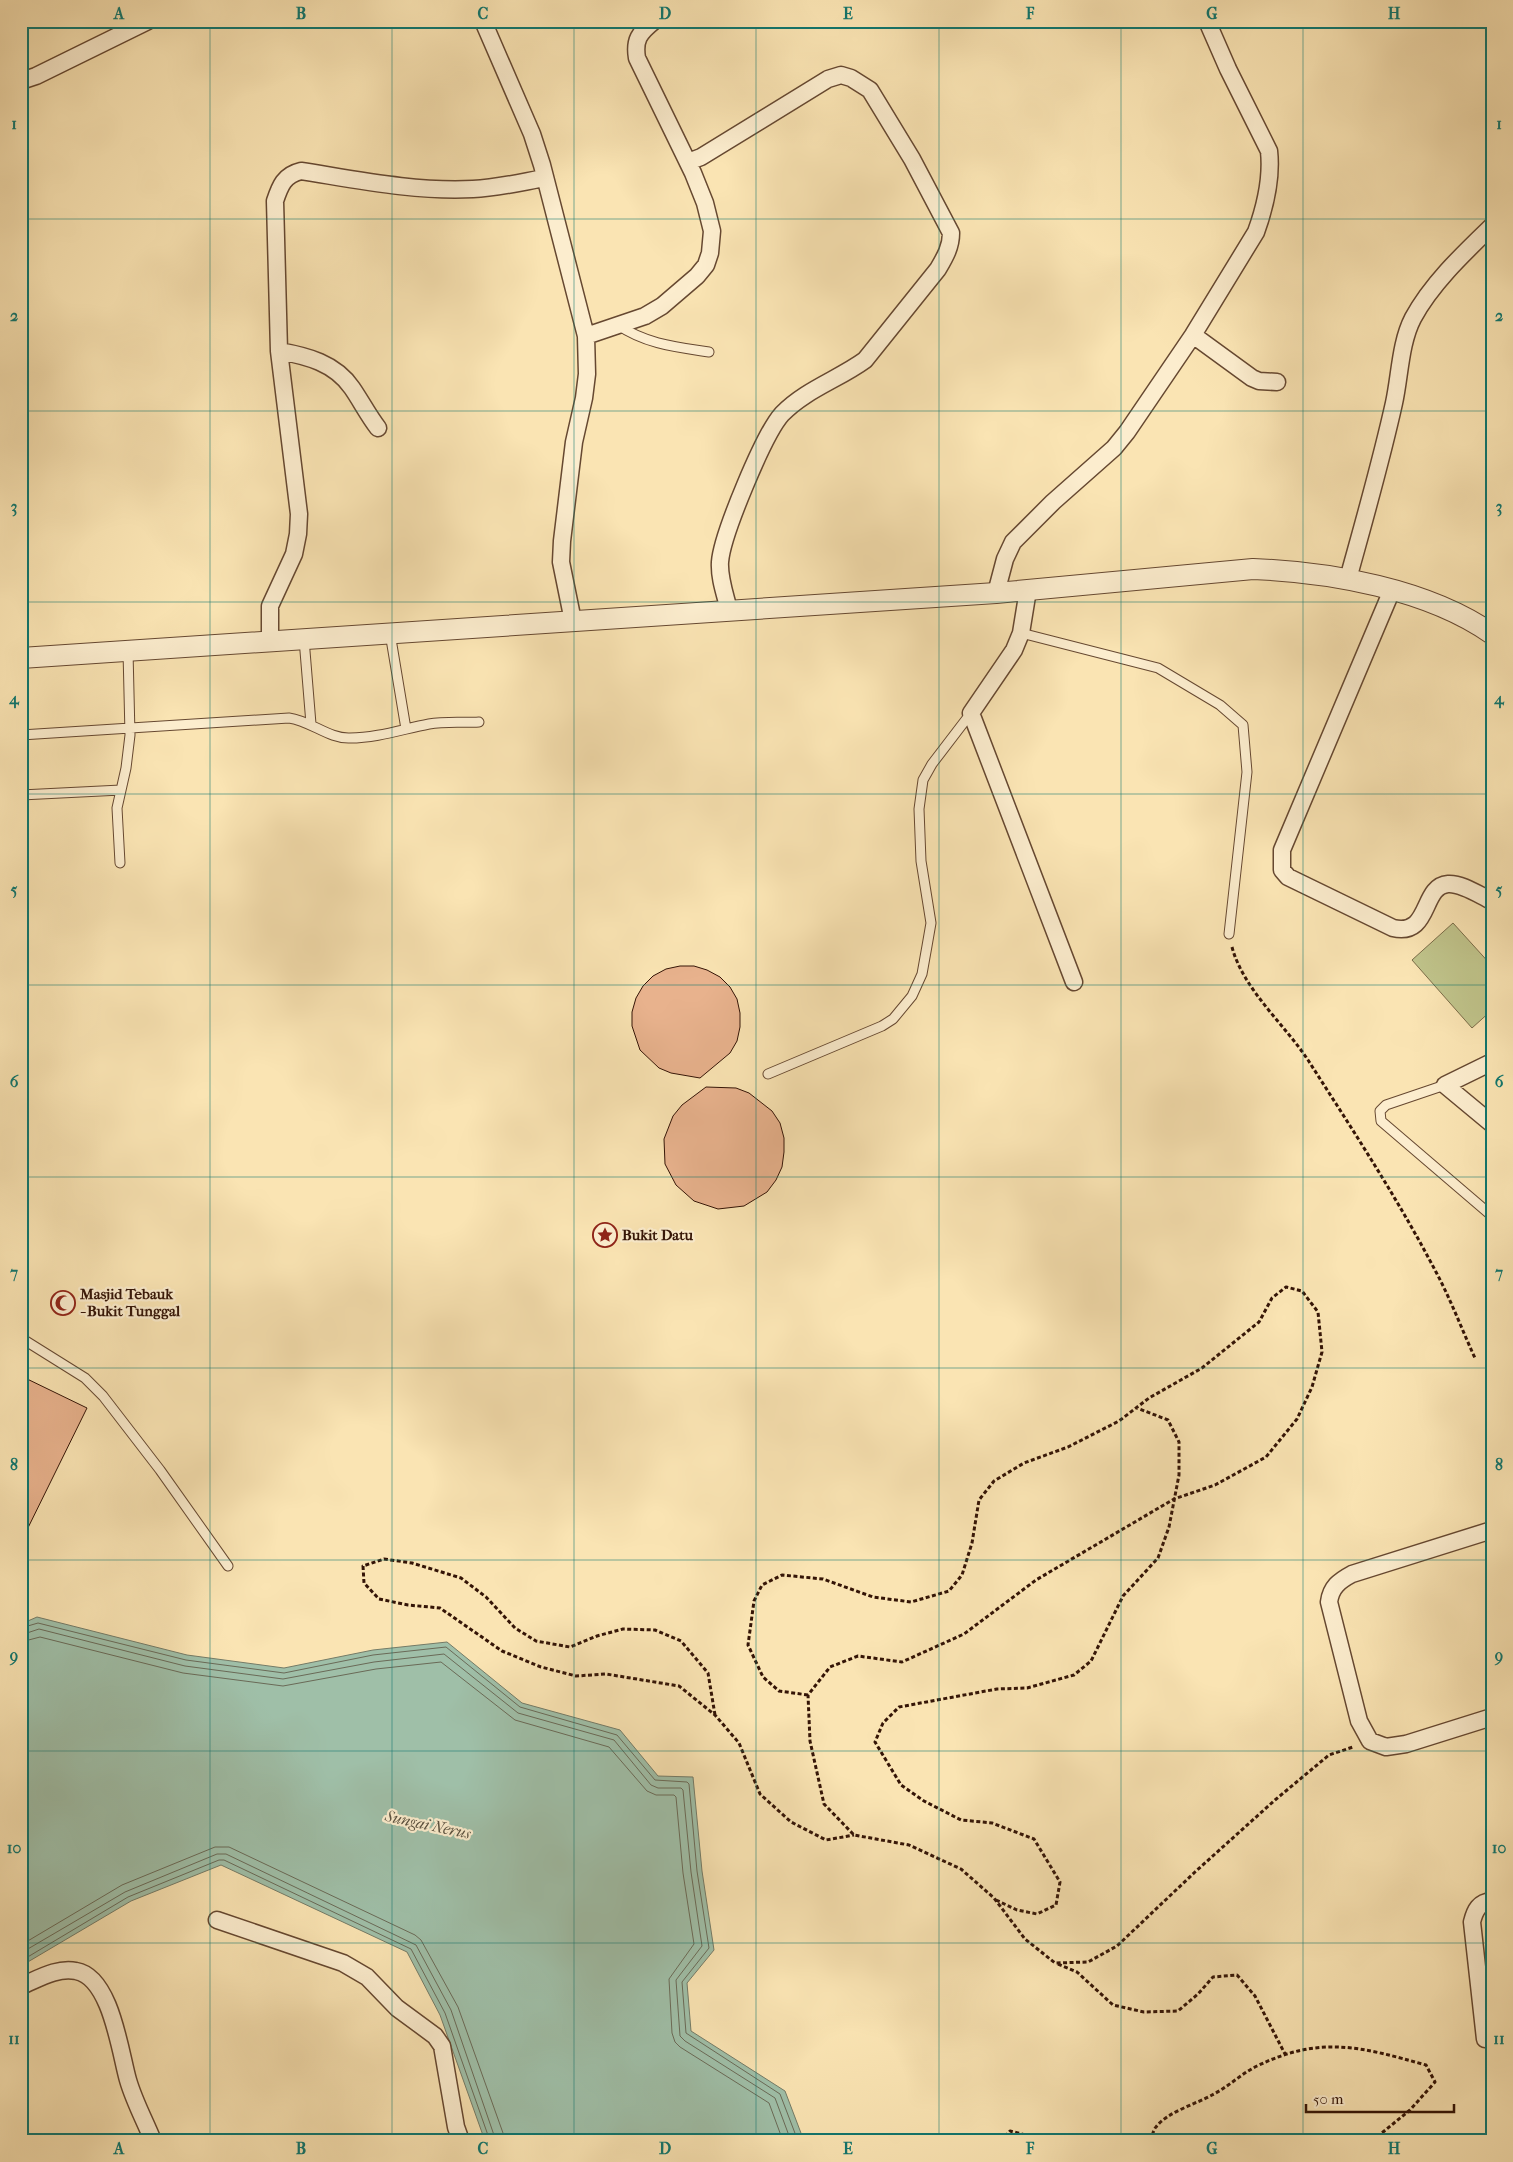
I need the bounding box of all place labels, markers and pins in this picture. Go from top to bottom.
place icon: Bukit Datu [592,1222,618,1248]
place label: Bukit Datu [622,1226,694,1244]
place label: Masjid Tebauk - Bukit Tunggal [79,1285,181,1320]
mosque icon: Masjid Tebauk - Bukit Tunggal [50,1290,76,1316]

